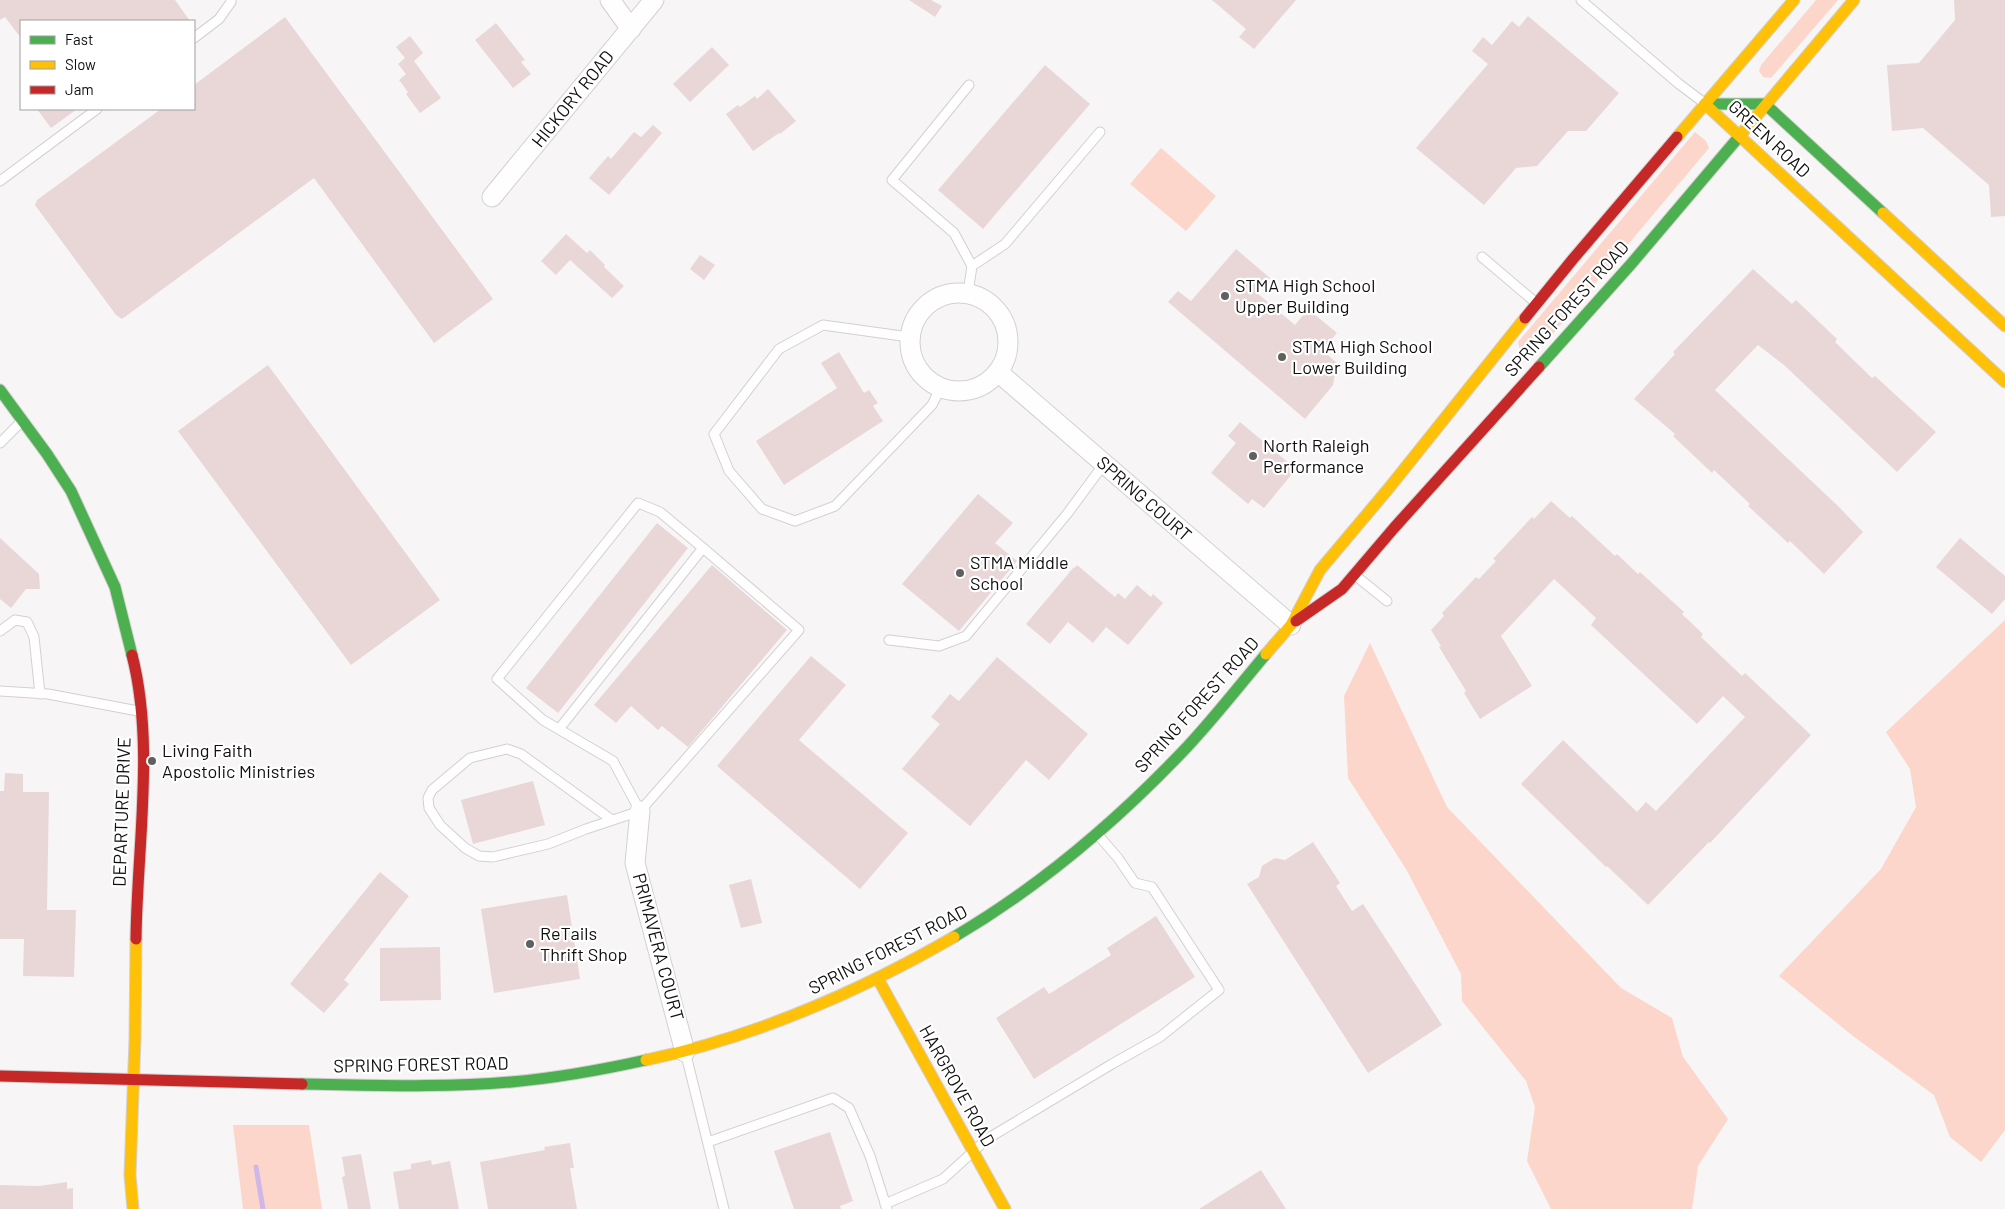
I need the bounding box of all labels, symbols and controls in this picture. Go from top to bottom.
legend [20,20,195,110]
text: Fast [65,30,93,48]
street label: HICKORY ROAD [526,46,618,151]
text: Slow [65,55,96,73]
text: Jam [65,80,94,98]
street label: GREEN ROAD [1724,95,1815,182]
street label: SPRING FOREST ROAD [1499,236,1633,381]
place label: STMA High School Upper Building [1235,274,1375,317]
marker: STMA High School Upper Building [1219,290,1231,302]
place label: STMA High School Lower Building [1292,335,1432,378]
marker: STMA High School Lower Building [1276,351,1288,363]
place label: North Raleigh Performance [1263,434,1370,477]
marker: North Raleigh Performance [1247,450,1259,462]
street label: SPRING COURT [1093,451,1197,545]
place label: STMA Middle School [970,551,1069,594]
marker: STMA Middle School [954,567,966,579]
street label: SPRING FOREST ROAD [1129,632,1263,777]
street label: DEPARTURE DRIVE [107,737,135,887]
place label: Living Faith Apostolic Ministries [162,739,315,782]
marker: Living Faith Apostolic Ministries [146,755,158,767]
street label: PRIMAVERA COURT [629,871,689,1023]
street label: SPRING FOREST ROAD [805,900,971,999]
place label: ReTails Thrift Shop [540,922,627,965]
marker: ReTails Thrift Shop [524,938,536,950]
street label: HARGROVE ROAD [915,1021,1000,1150]
street label: SPRING FOREST ROAD [333,1051,509,1077]

